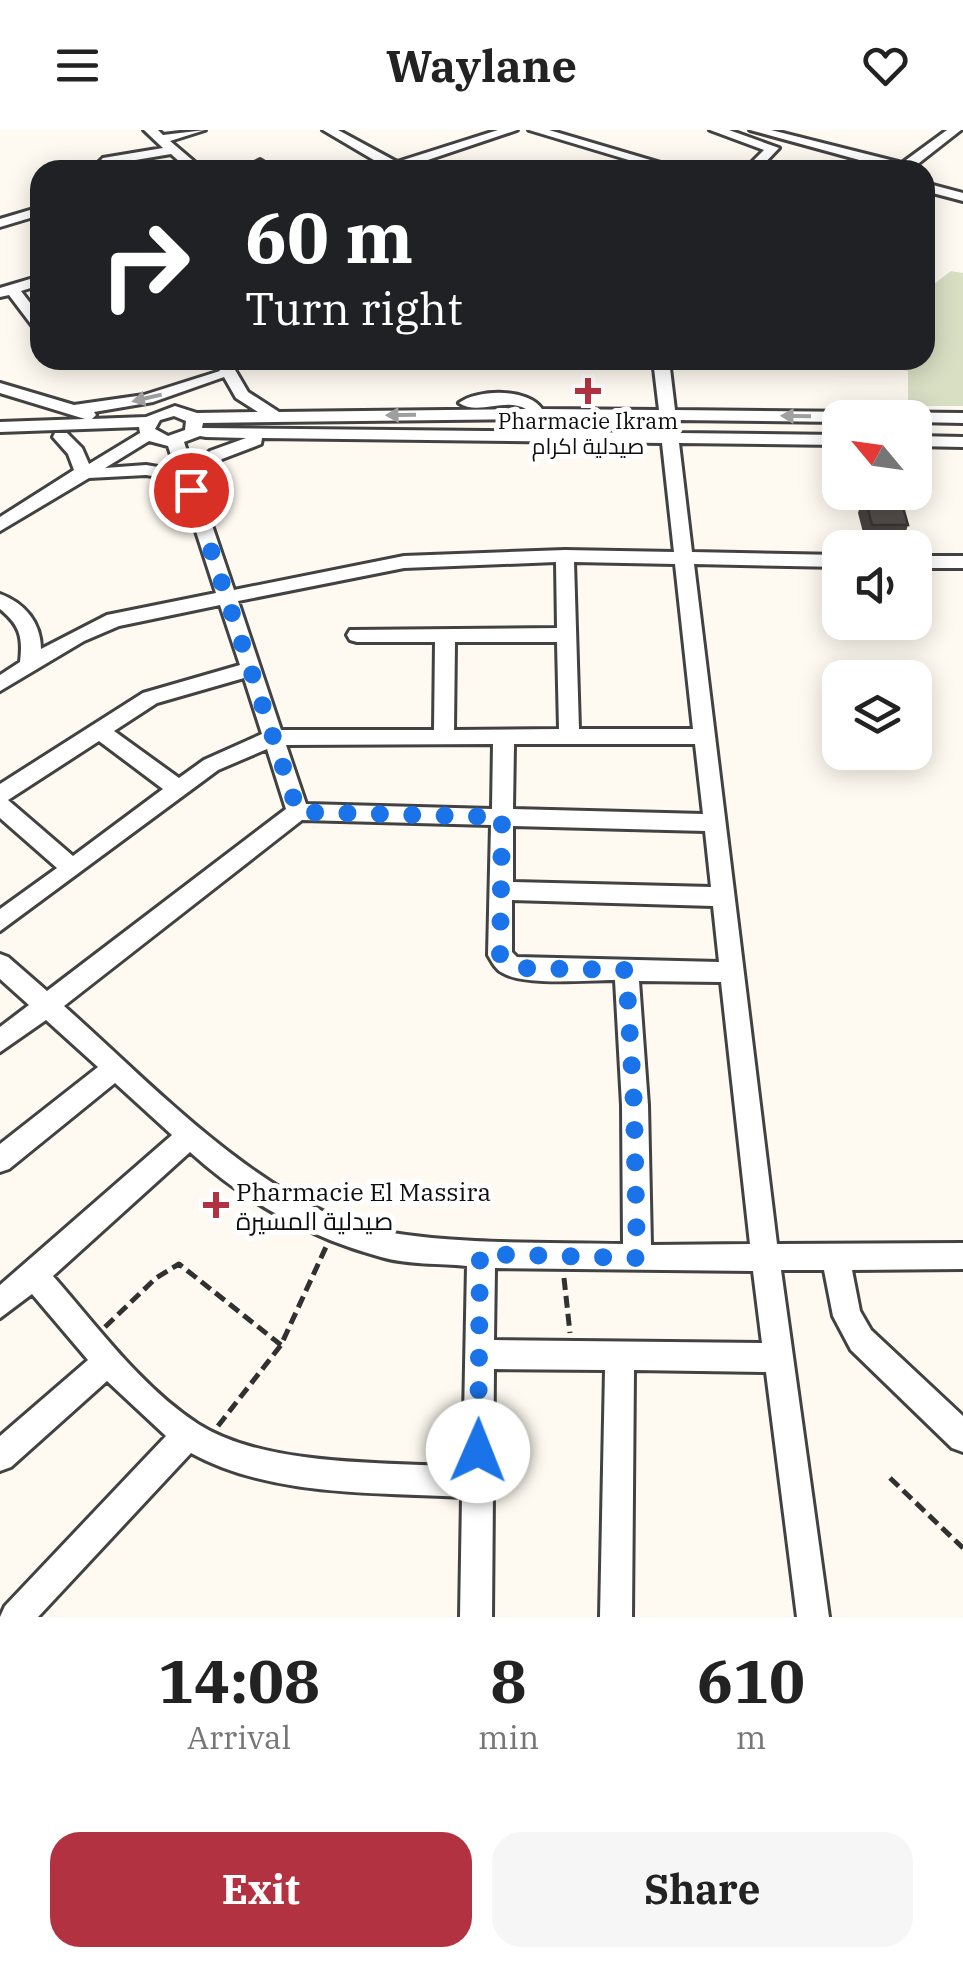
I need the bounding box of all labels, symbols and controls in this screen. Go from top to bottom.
text: Waylane [386,36,577,94]
icon: menu [50,38,105,93]
icon: heart [858,38,913,93]
text: 60 m [245,191,413,282]
icon: right [80,200,210,330]
text: Turn right [245,279,463,337]
marker: Pharmacie Ikram صيدلية اكرام [577,380,599,402]
one-way arrow [131,391,162,406]
north arrow [822,400,932,510]
map controls [822,400,932,770]
place label: Pharmacie Ikram صيدلية اكرام [498,406,678,462]
one-way arrow [384,407,416,423]
one-way arrow [779,408,811,424]
pin [149,448,234,533]
icon: arrive [164,463,219,518]
button: sound [822,530,932,640]
button: layers [822,660,932,770]
place label: Pharmacie El Massira صيدلية المسيرة [236,1175,491,1237]
marker: Pharmacie El Massira صيدلية المسيرة [205,1194,227,1216]
position arrow [426,1399,530,1503]
text: 14:08 [158,1641,320,1720]
text: 8 [491,1641,527,1720]
text: 610 [697,1641,805,1720]
text: Arrival [187,1716,291,1758]
text: min [478,1716,539,1758]
text: m [736,1716,766,1758]
button: Exit [50,1832,472,1947]
button: Share [492,1832,913,1947]

